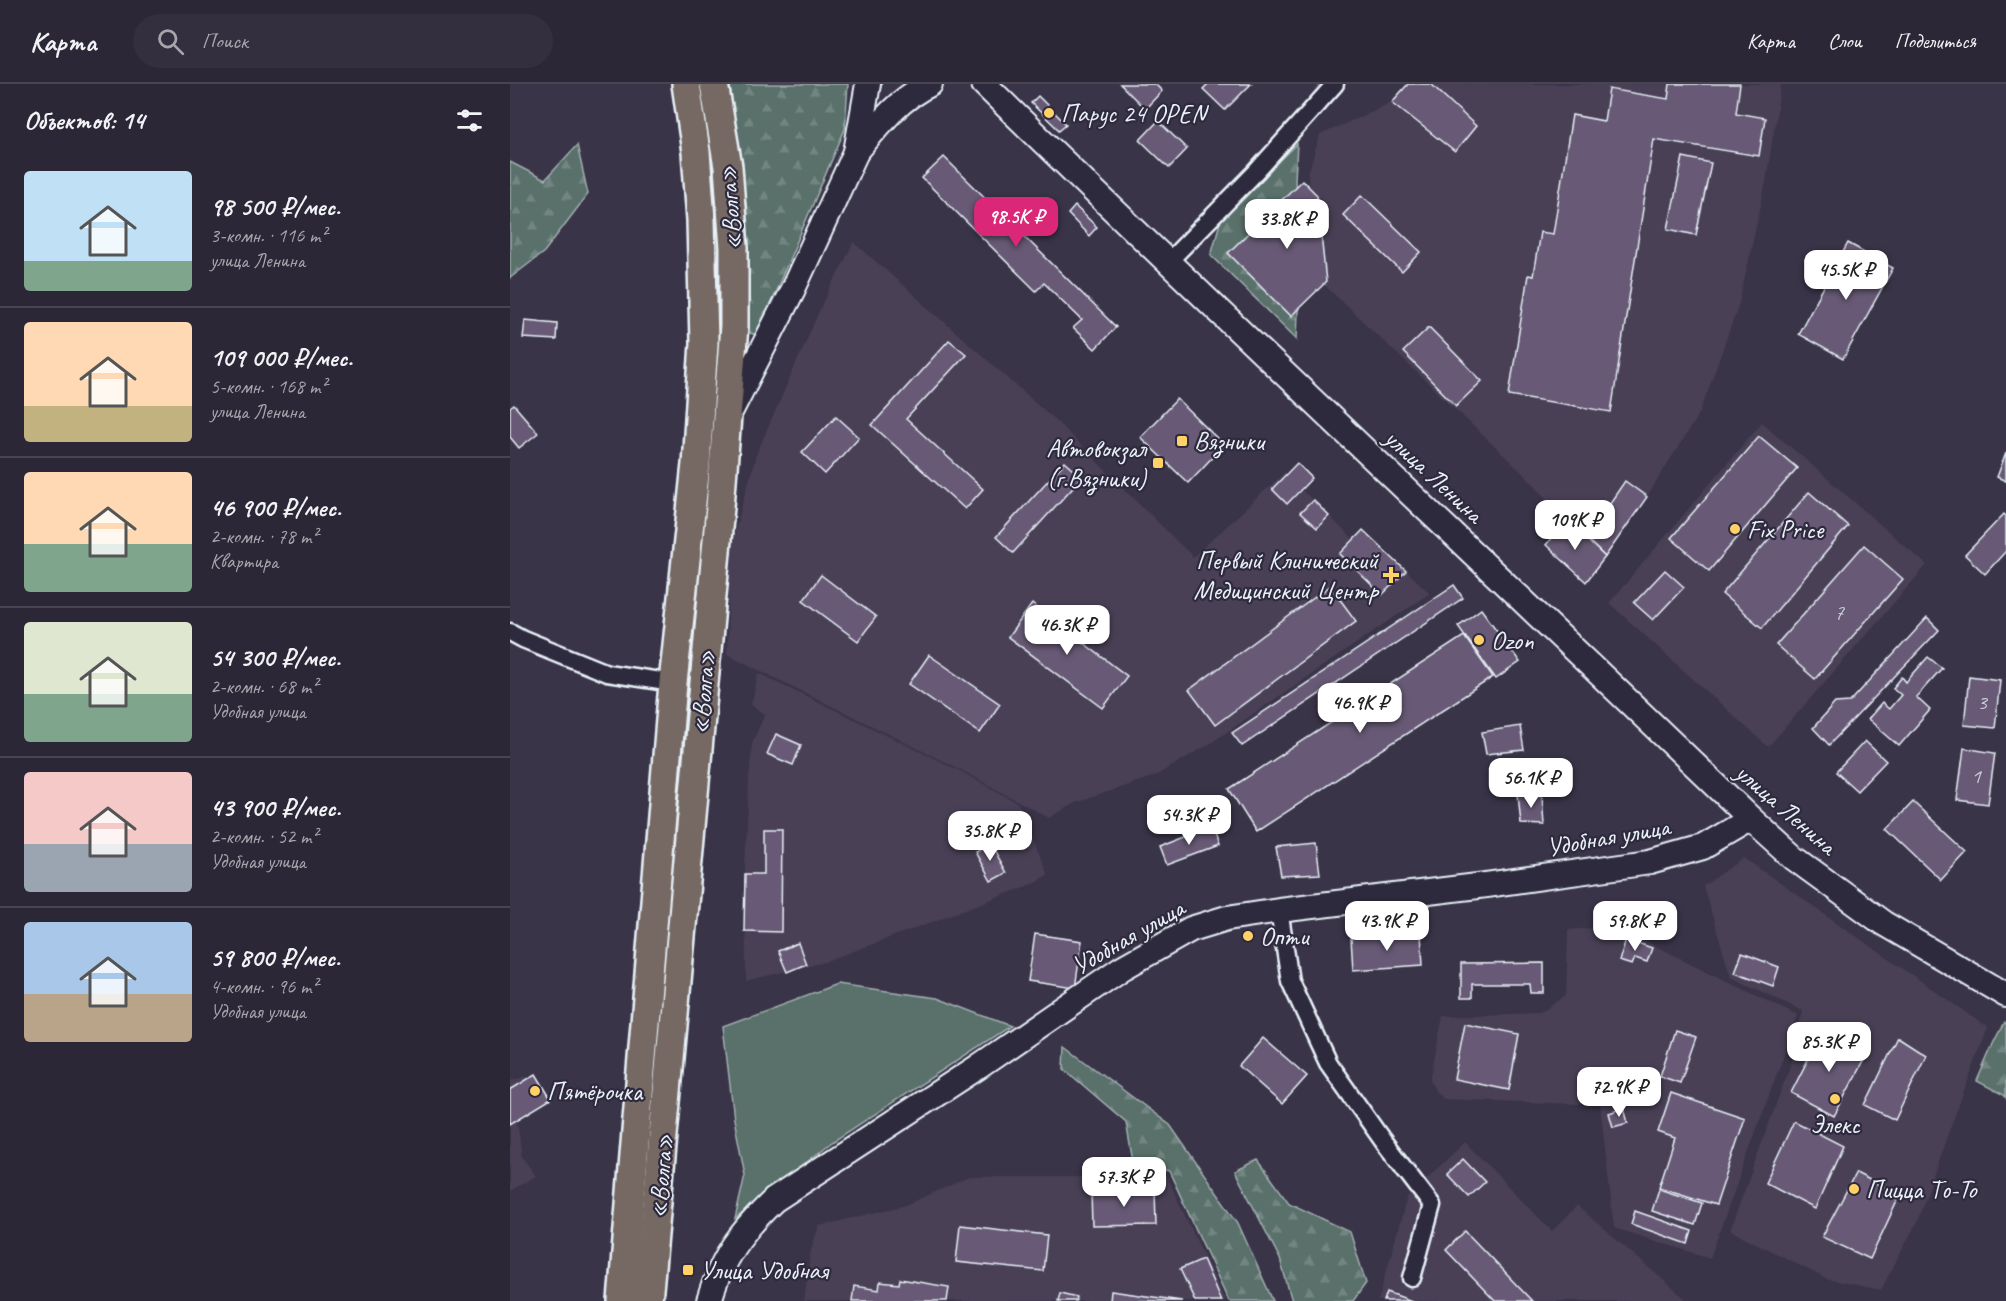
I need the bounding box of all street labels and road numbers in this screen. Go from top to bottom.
street label: «Волга» [711,165,749,251]
street label: улица Ленина [1376,420,1492,532]
street label: «Волга» [683,648,723,736]
street label: улица Ленина [1727,755,1845,864]
street label: Удобная улица [1544,810,1674,864]
street label: Удобная улица [1066,890,1192,982]
street label: «Волга» [641,1132,681,1220]

